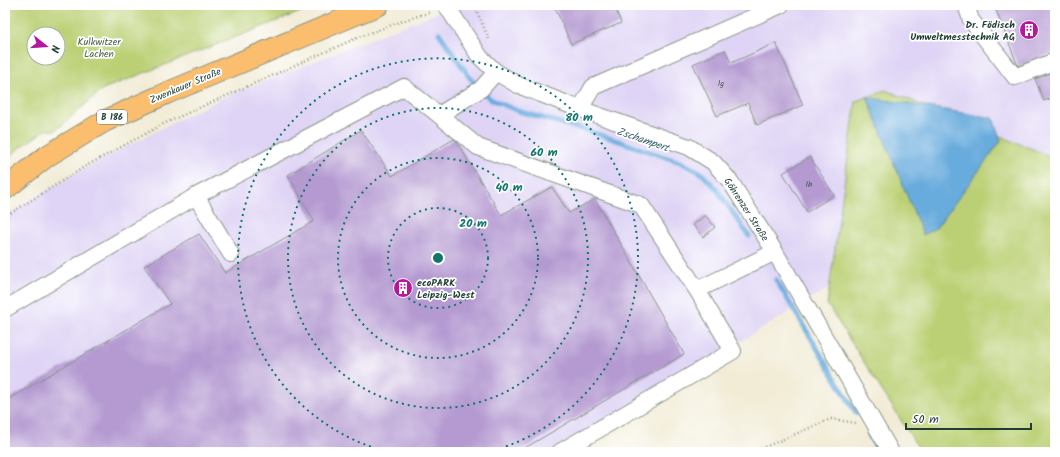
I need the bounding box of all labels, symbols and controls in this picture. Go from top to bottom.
place label: Dr. Födisch Umweltmesstechnik AG [910,17,1015,45]
building icon: Dr. Födisch Umweltmesstechnik AG [1018,19,1040,41]
north arrow [26,26,66,66]
park label: Kulkwitzer Lachen [77,34,121,62]
text: N [45,43,64,55]
street label: Zwenkauer Straße [147,63,224,108]
house number: 1g [718,77,724,90]
text: 80 m [565,108,593,127]
road number: B 186 [97,110,127,124]
water label: Zschampert [614,123,673,158]
text: 60 m [530,143,558,162]
street label: Göhrenzer Straße [720,175,773,245]
text: 40 m [495,178,523,197]
house number: 1h [806,178,812,191]
text: 20 m [459,214,487,233]
centre of rings [431,251,445,265]
place label: ecoPARK Leipzig-West [417,275,475,303]
building icon: ecoPARK Leipzig-West [392,277,414,299]
scale bar [906,405,1031,431]
text: 50 m [912,410,939,429]

